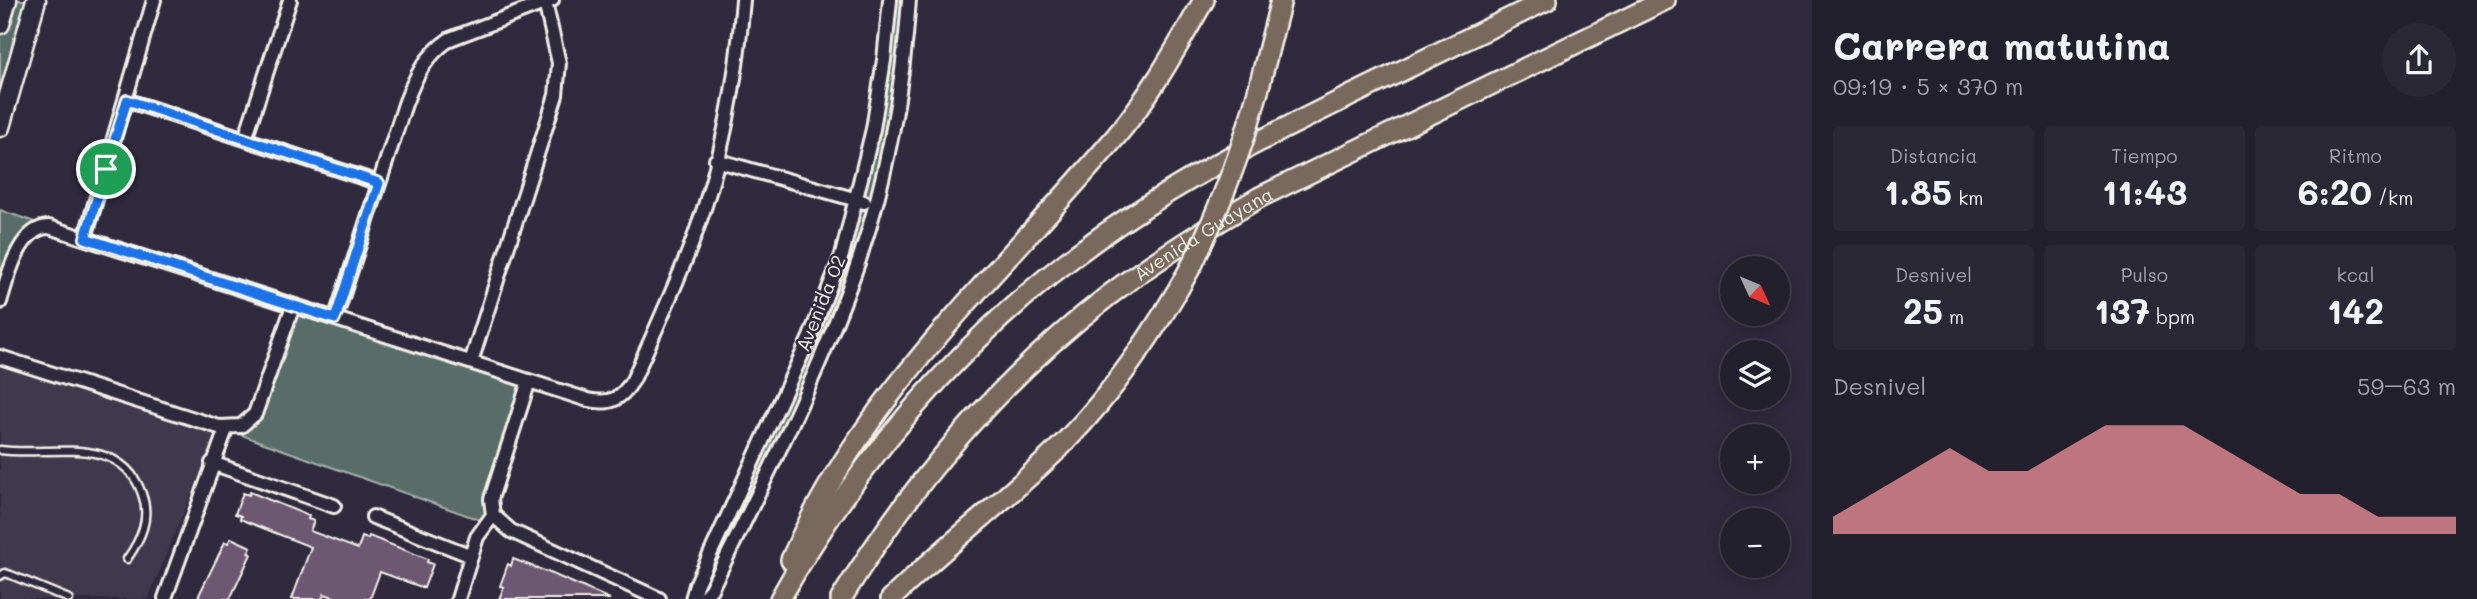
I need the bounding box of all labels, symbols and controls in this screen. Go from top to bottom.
text: Carrera matutina [1833,20,2171,70]
button: share [2382,23,2456,97]
text: 09:19 · 5 × 370 m [1833,71,2023,101]
pin [76,139,136,199]
text: Distancia [1890,143,1977,168]
text: Tiempo [2111,143,2178,168]
text: Ritmo [2329,143,2382,168]
icon: arrive [87,150,125,188]
text: 1.85 [1884,168,1952,214]
text: 11:43 [2102,168,2187,214]
text: 6:20 [2298,168,2372,214]
street label: Avenida Guayana [1128,180,1277,286]
text: km [1952,185,1983,210]
text: /km [2372,185,2413,210]
street label: Avenida 02 [789,251,851,355]
north arrow [1720,256,1790,326]
map controls [1720,256,1790,578]
text: Desnivel [1895,262,1972,287]
text: Pulso [2121,262,2168,287]
text: kcal [2337,262,2374,287]
text: 25 [1903,287,1943,333]
text: 137 [2094,287,2150,333]
text: 142 [2327,287,2384,333]
text: m [1943,304,1964,329]
text: bpm [2150,304,2195,329]
button: layers [1720,340,1790,410]
text: Desnivel [1833,371,1926,401]
text: 59–63 m [2357,371,2456,401]
button: + [1720,424,1790,494]
button: − [1720,508,1790,578]

